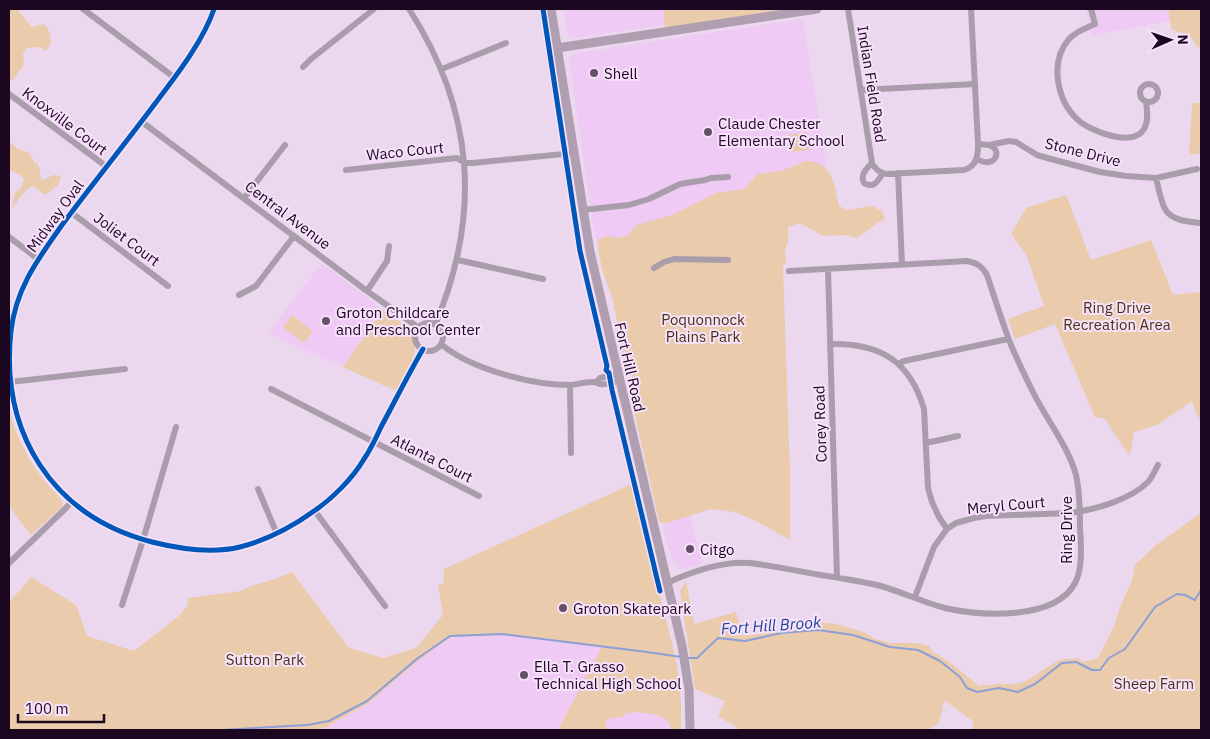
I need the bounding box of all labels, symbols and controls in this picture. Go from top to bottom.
north arrow [1145,15,1195,65]
street label: Indian Field Road [853,24,891,144]
text: N [1174,34,1192,45]
place label: Shell [604,64,638,83]
marker: Shell [588,67,600,79]
street label: Knoxville Court [19,83,111,159]
place label: Claude Chester Elementary School [718,114,845,150]
marker: Claude Chester Elementary School [702,126,714,138]
street label: Stone Drive [1043,133,1123,171]
street label: Waco Court [365,137,445,165]
street label: Midway Oval [22,176,88,256]
street label: Central Avenue [241,177,335,253]
street label: Joliet Court [90,208,164,270]
park label: Ring Drive Recreation Area [1063,298,1171,334]
place label: Groton Childcare and Preschool Center [336,303,481,339]
park label: Poquonnock Plains Park [661,310,745,346]
marker: Groton Childcare and Preschool Center [320,315,332,327]
street label: Fort Hill Road [610,320,650,414]
street label: Corey Road [809,385,831,463]
street label: Atlanta Court [388,429,476,487]
street label: Meryl Court [966,492,1046,518]
street label: Ring Drive [1057,496,1076,564]
place label: Citgo [700,540,734,559]
marker: Citgo [684,543,696,555]
place label: Groton Skatepark [573,599,691,618]
marker: Groton Skatepark [557,602,569,614]
water label: Fort Hill Brook [720,611,823,638]
park label: Sutton Park [226,650,304,669]
place label: Ella T. Grasso Technical High School [534,657,681,693]
marker: Ella T. Grasso Technical High School [518,669,530,681]
park label: Sheep Farm [1114,674,1194,693]
scale bar [18,692,104,724]
text: 100 m [25,699,69,718]

